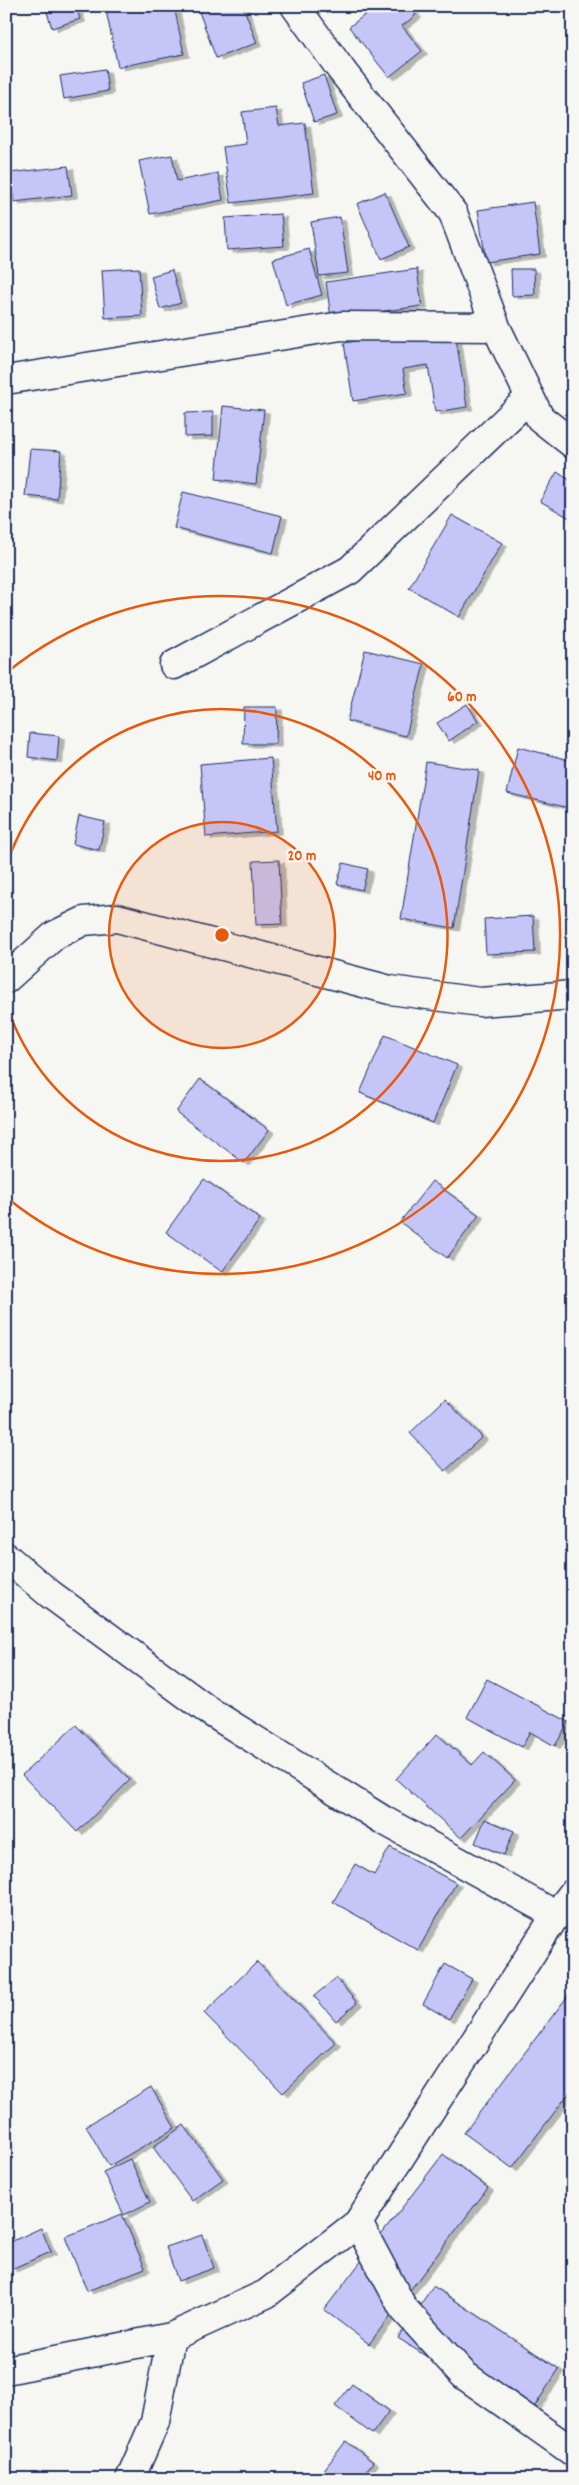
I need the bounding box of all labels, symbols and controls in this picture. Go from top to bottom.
text: 60 m [447,687,477,709]
text: 40 m [368,766,396,788]
text: 20 m [288,846,316,868]
centre of rings [213,926,231,944]

